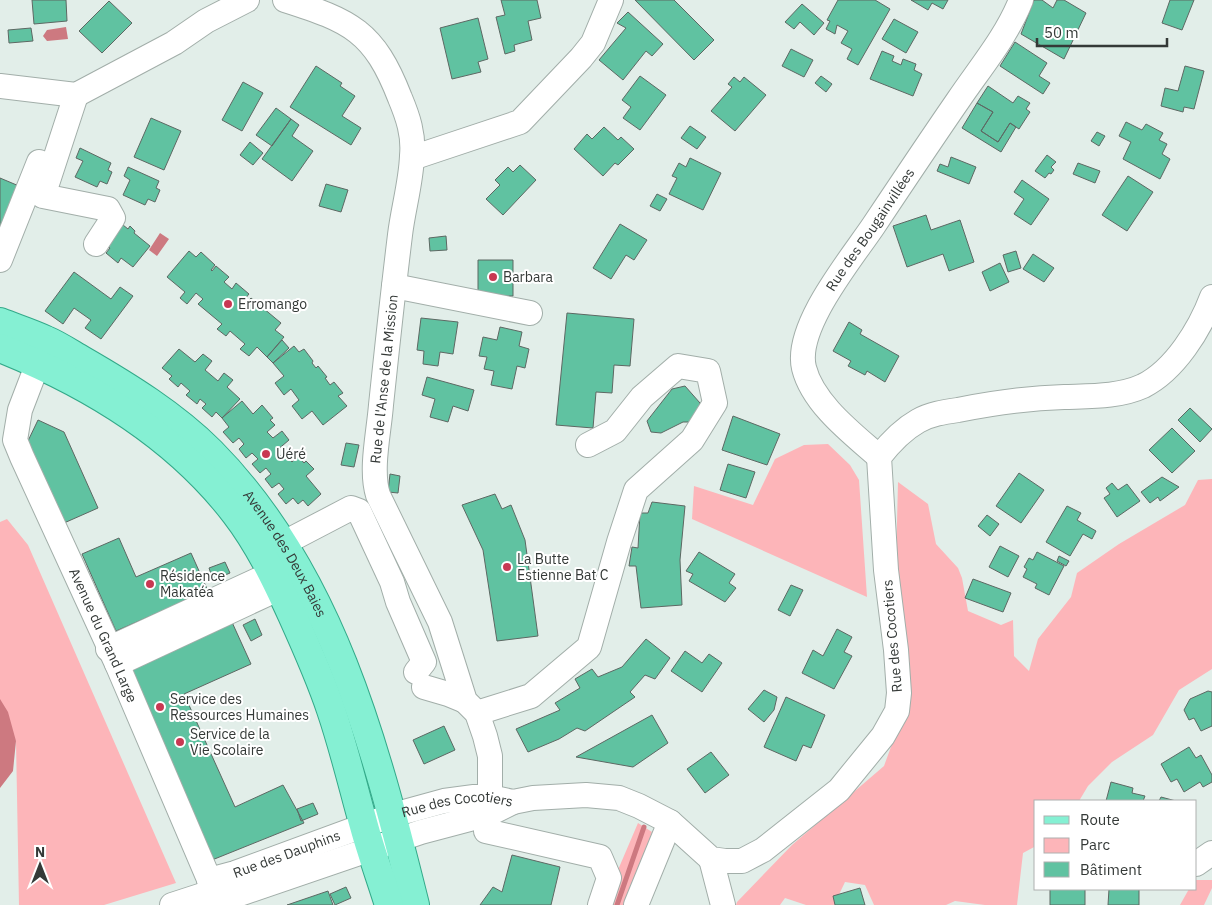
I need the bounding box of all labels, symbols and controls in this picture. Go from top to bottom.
scale bar [1037,15,1167,47]
text: 50 m [1044,23,1079,42]
street label: Rue des Bougainvillées [822,164,919,294]
place label: Barbara [503,268,553,286]
marker: Barbara [487,271,499,283]
street label: Rue de l'Anse de la Mission [366,294,402,464]
place label: Erromango [238,295,307,313]
marker: Erromango [222,298,234,310]
place label: Uéré [276,445,306,463]
marker: Uéré [260,448,272,460]
street label: Avenue des Deux Baies [239,486,331,620]
place label: La Butte Estienne Bat C [517,550,609,584]
marker: La Butte Estienne Bat C [501,561,513,573]
street label: Avenue du Grand Large [65,565,141,705]
place label: Résidence Makatéa [160,567,225,601]
marker: Résidence Makatéa [144,578,156,590]
street label: Rue des Cocotiers [878,579,906,693]
place label: Service des Ressources Humaines [170,690,309,724]
marker: Service des Ressources Humaines [154,701,166,713]
place label: Service de la Vie Scolaire [190,725,270,759]
marker: Service de la Vie Scolaire [174,736,186,748]
street label: Rue des Cocotiers [399,788,515,821]
legend [1034,800,1197,890]
text: Route [1080,810,1120,829]
street label: Rue des Dauphins [231,826,343,882]
text: Parc [1080,835,1110,854]
north arrow [15,840,65,890]
text: N [35,843,45,861]
text: Bâtiment [1080,860,1142,879]

